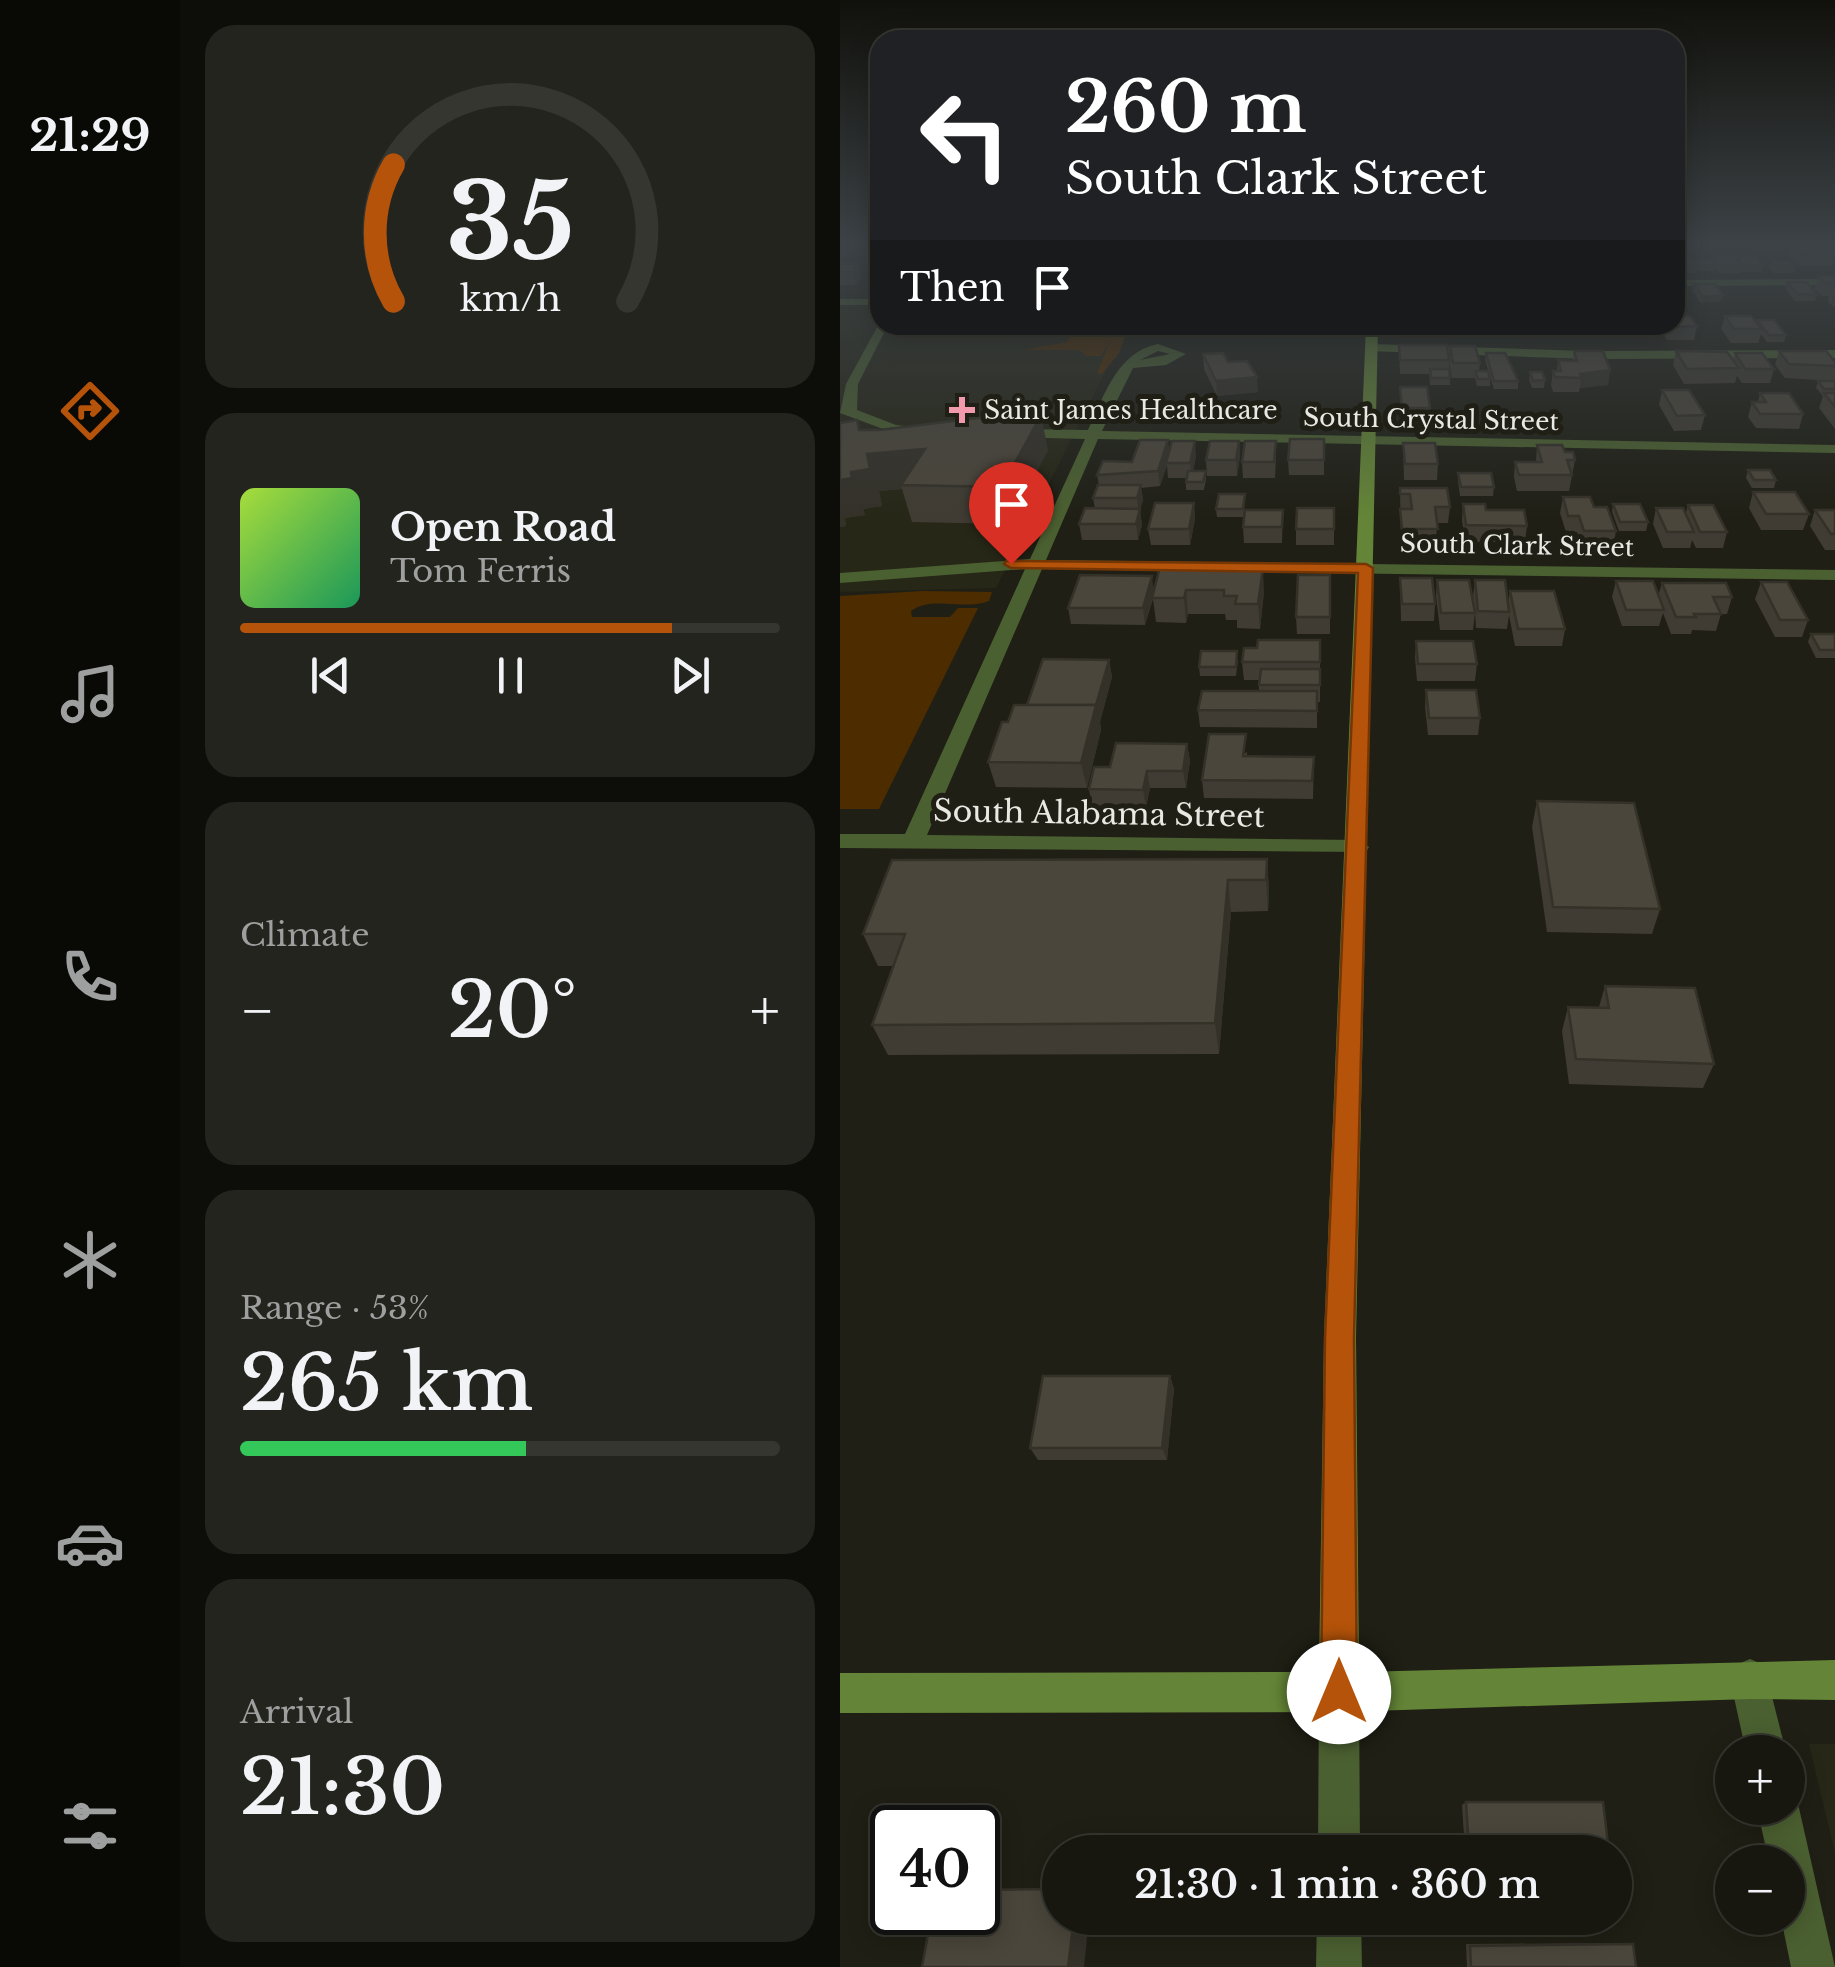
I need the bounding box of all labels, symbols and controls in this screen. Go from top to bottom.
text: 260 m [1065,64,1307,151]
icon: left [900,70,1030,200]
text: 21:29 [29,107,151,163]
text: South Clark Street [1065,150,1487,206]
text: 35 [446,158,574,287]
icon: arrive [1025,260,1080,315]
text: Then [900,264,1005,311]
text: km/h [459,276,561,321]
icon: directions [55,376,125,446]
place label: Saint James Healthcare [984,395,1278,426]
marker: Saint James Healthcare [949,397,975,423]
street label: South Crystal Street [1303,402,1560,437]
pin [969,462,1054,565]
icon: arrive [984,477,1039,532]
text: Open Road [390,504,616,551]
street label: South Clark Street [1400,528,1635,563]
text: Tom Ferris [390,551,571,591]
icon: previous [303,648,358,703]
icon: pause [483,648,538,703]
icon: next [663,648,718,703]
icon: music [55,659,125,729]
street label: South Alabama Street [933,792,1266,835]
text: Climate [240,915,369,955]
icon: phone [55,942,125,1012]
text: 20° [448,964,577,1057]
text: − [240,977,275,1045]
text: + [750,977,780,1045]
icon: climate [55,1225,125,1295]
text: Range · 53% [240,1288,429,1328]
text: 265 km [240,1337,533,1430]
icon: car [55,1508,125,1578]
position arrow [1287,1640,1391,1744]
text: Arrival [240,1692,353,1732]
map controls [1715,1735,1805,1935]
button: + [1715,1735,1805,1825]
text: 21:30 [240,1741,445,1834]
icon: filters [55,1791,125,1861]
speed limit sign: 40 [870,1805,1000,1935]
button: − [1715,1845,1805,1935]
text: 21:30 · 1 min · 360 m [1134,1861,1540,1908]

